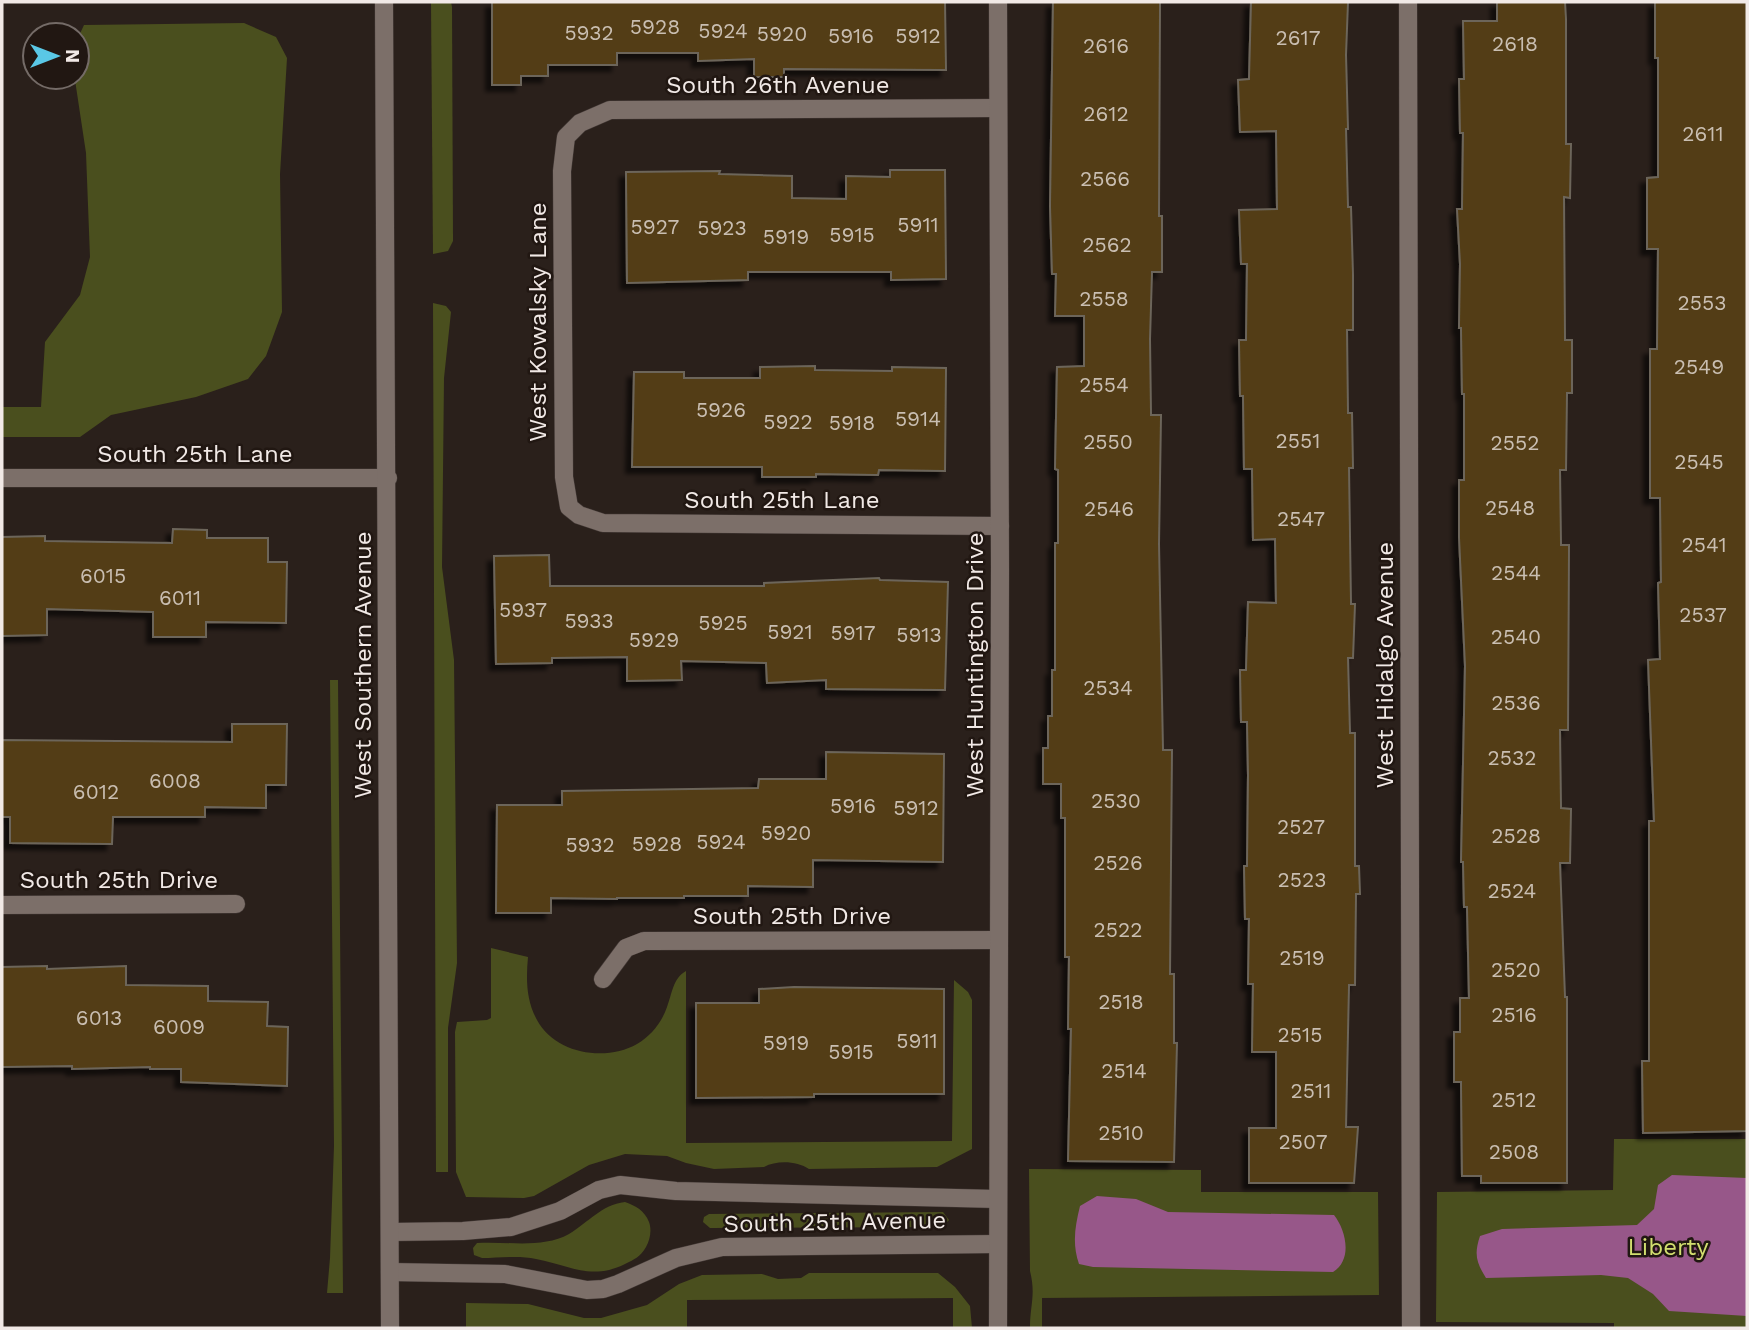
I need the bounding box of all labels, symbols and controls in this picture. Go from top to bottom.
house number: 5928 [630,14,680,39]
house number: 5924 [698,18,748,43]
house number: 5932 [564,20,614,45]
north arrow [21,21,91,91]
house number: 5920 [757,21,807,46]
house number: 5916 [828,23,874,48]
house number: 5912 [895,23,941,48]
house number: 2617 [1276,25,1321,50]
house number: 2618 [1492,31,1538,56]
house number: 2616 [1083,33,1129,58]
text: N [61,49,84,63]
street label: South 26th Avenue [666,71,890,99]
house number: 2612 [1083,101,1129,126]
house number: 2611 [1682,121,1724,146]
house number: 2566 [1080,166,1130,191]
street label: West Kowalsky Lane [524,202,552,442]
house number: 5911 [897,212,939,237]
house number: 5927 [631,214,680,239]
house number: 5923 [697,215,747,240]
house number: 5915 [829,222,875,247]
house number: 5919 [763,224,809,249]
house number: 2562 [1082,232,1132,257]
house number: 2558 [1079,286,1129,311]
house number: 2553 [1678,290,1726,315]
house number: 2549 [1674,354,1724,379]
house number: 2554 [1079,372,1129,397]
house number: 5926 [696,397,746,422]
house number: 5914 [895,406,941,431]
house number: 5922 [763,409,813,434]
house number: 5918 [829,410,875,435]
house number: 2551 [1276,428,1320,453]
house number: 2550 [1083,429,1133,454]
house number: 2552 [1491,430,1539,455]
street label: South 25th Lane [97,440,293,468]
house number: 2545 [1674,449,1724,474]
street label: South 25th Lane [684,486,880,514]
house number: 2548 [1485,495,1535,520]
house number: 2546 [1084,496,1134,521]
house number: 2547 [1277,506,1325,531]
street label: West Southern Avenue [349,531,377,799]
street label: West Huntington Drive [961,532,989,798]
house number: 2541 [1681,532,1727,557]
street label: West Hidalgo Avenue [1371,542,1399,788]
house number: 2544 [1491,560,1541,585]
house number: 6015 [80,563,126,588]
house number: 6011 [159,585,201,610]
house number: 5937 [499,597,547,622]
house number: 2537 [1679,602,1727,627]
house number: 5933 [564,608,614,633]
house number: 5925 [698,610,748,635]
house number: 5921 [767,619,813,644]
house number: 5917 [830,620,876,645]
house number: 5913 [896,622,942,647]
house number: 2540 [1491,624,1541,649]
house number: 5929 [629,627,679,652]
house number: 2534 [1083,675,1133,700]
house number: 2536 [1491,690,1541,715]
house number: 2532 [1488,745,1536,770]
house number: 6008 [149,768,201,793]
house number: 6012 [73,779,119,804]
house number: 2530 [1091,788,1141,813]
house number: 5916 [830,793,876,818]
house number: 5912 [893,795,939,820]
house number: 2527 [1277,814,1325,839]
house number: 5920 [761,820,811,845]
house number: 2528 [1491,823,1541,848]
house number: 5924 [696,829,746,854]
house number: 5928 [632,831,682,856]
house number: 5932 [565,832,615,857]
house number: 2526 [1093,850,1143,875]
street label: South 25th Drive [20,866,218,894]
house number: 2523 [1278,867,1326,892]
house number: 2524 [1488,878,1536,903]
street label: South 25th Drive [693,902,891,930]
house number: 2522 [1094,917,1142,942]
house number: 2519 [1279,945,1325,970]
house number: 2520 [1491,957,1541,982]
house number: 2518 [1098,989,1144,1014]
house number: 2516 [1491,1002,1537,1027]
house number: 6013 [76,1005,122,1030]
house number: 6009 [153,1014,205,1039]
house number: 2515 [1278,1022,1322,1047]
house number: 5911 [896,1028,938,1053]
house number: 5919 [763,1030,809,1055]
house number: 5915 [828,1039,874,1064]
house number: 2514 [1101,1058,1147,1083]
house number: 2511 [1291,1078,1331,1103]
house number: 2512 [1492,1087,1536,1112]
house number: 2510 [1098,1120,1144,1145]
house number: 2507 [1279,1129,1328,1154]
house number: 2508 [1489,1139,1539,1164]
street label: South 25th Avenue [723,1206,947,1238]
park label: Liberty [1627,1233,1709,1261]

